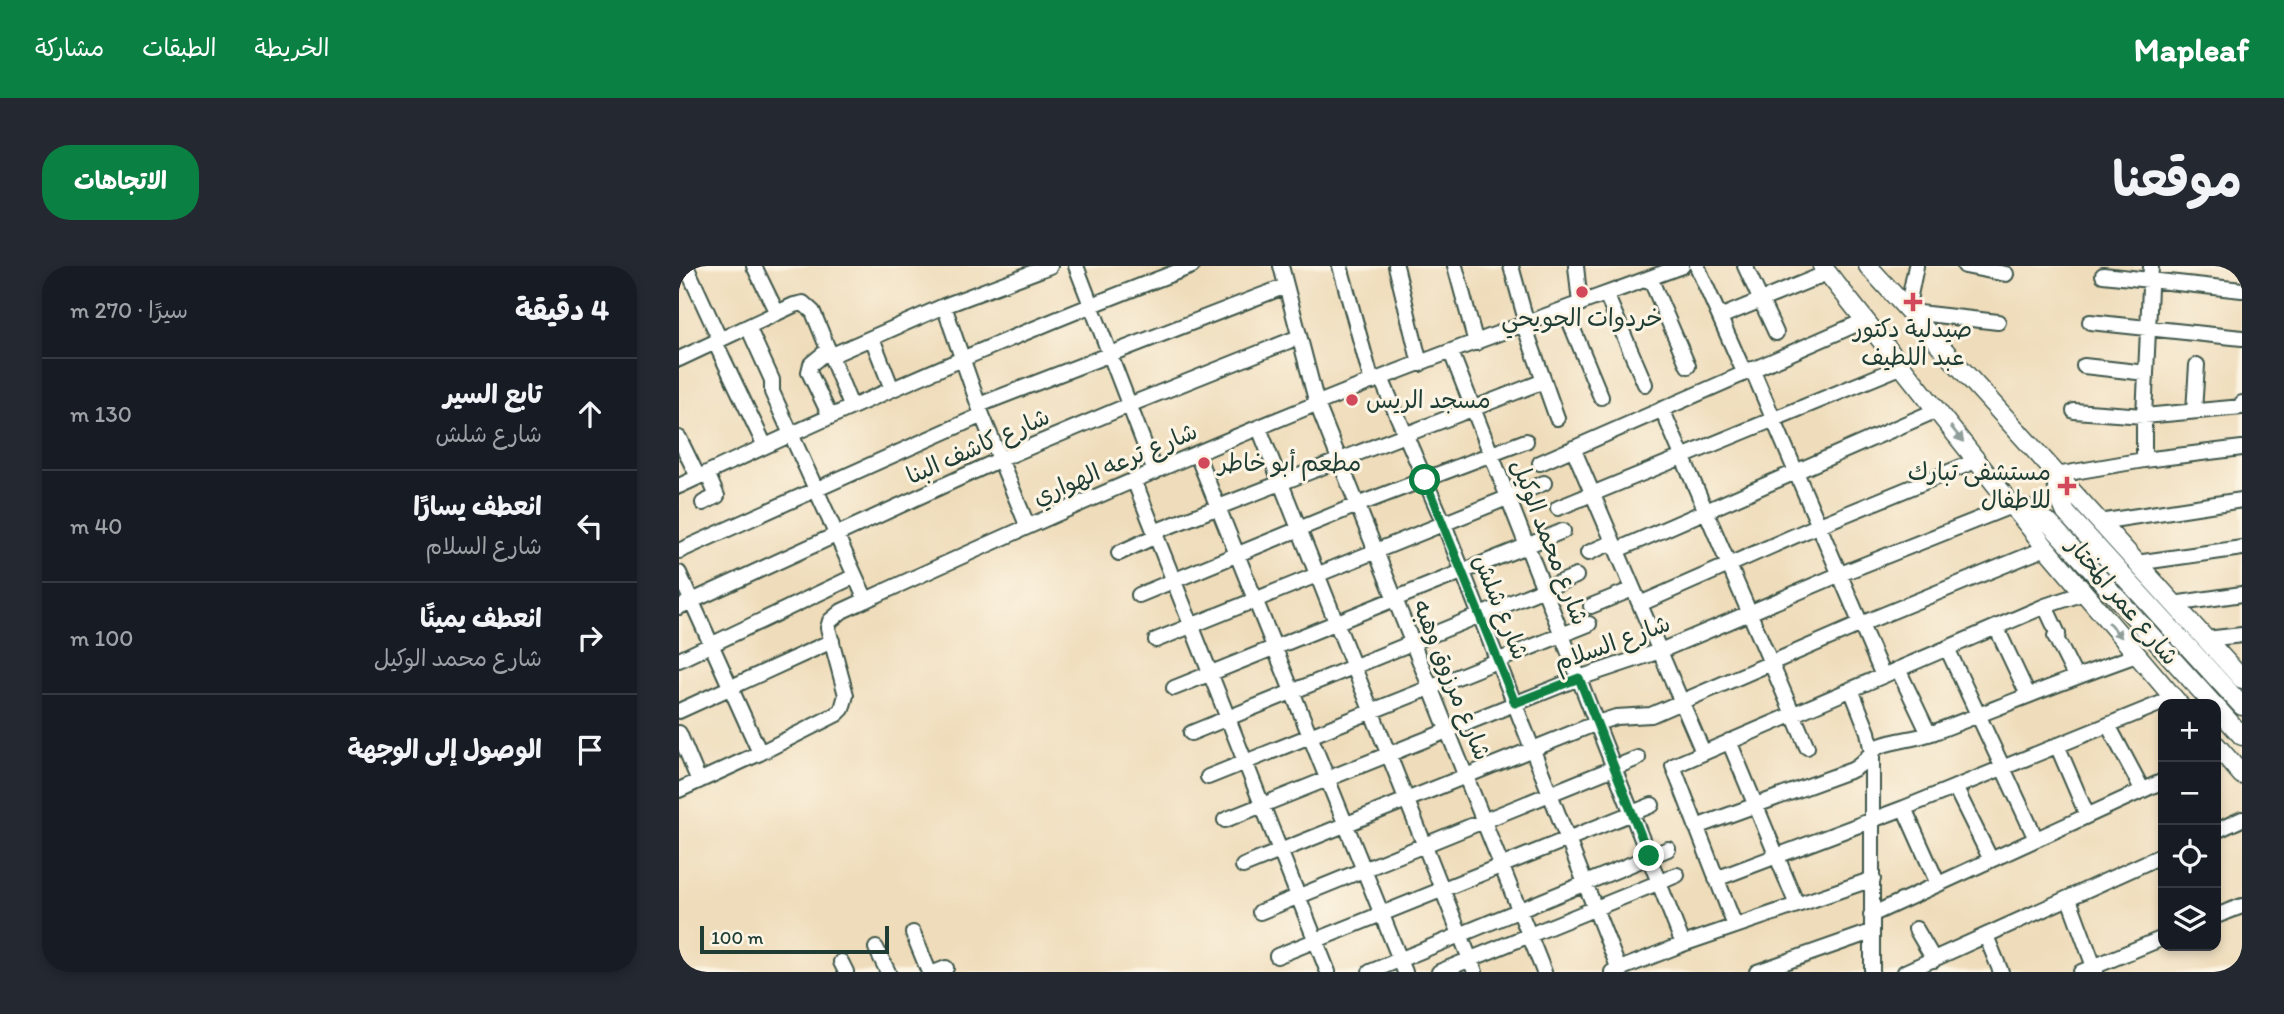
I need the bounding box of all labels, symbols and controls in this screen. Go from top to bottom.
text: Mapleaf [2134,30,2249,69]
text: مشاركة [35,33,104,62]
text: الطبقات [142,33,217,62]
text: الخريطة [255,33,329,62]
button: الاتجاهات [42,145,199,220]
text: موقعنا [2112,149,2242,208]
marker: خردوات الحويحي [1574,284,1590,300]
text: 4 دقيقة [515,291,609,328]
marker: صيدلية دكتور عبد اللطيف [1903,292,1923,312]
text: سيرًا · 270 m [70,296,188,324]
place label: خردوات الحويحي [1501,303,1663,339]
place label: صيدلية دكتور عبد اللطيف [1852,314,1972,371]
text: تابع السير [444,378,542,410]
place label: مسجد الريس [1366,385,1491,414]
marker: مسجد الريس [1344,392,1360,408]
icon: ahead [571,395,609,433]
text: 130 m [70,400,132,428]
street label: شارع كاشف البنا [902,401,1055,493]
street label: شارع ترعه الهواري [1028,416,1203,514]
text: شارع شلش [436,420,542,448]
one-way arrow [1949,424,1964,442]
place label: مطعم أبو خاطر [1216,448,1362,481]
marker: مطعم أبو خاطر [1196,455,1212,471]
street label: شارع محمد الوكيل [1503,455,1595,630]
place label: مستشفى تبارك للاطفال [1908,457,2051,514]
route start [1409,464,1440,495]
marker: مستشفى تبارك للاطفال [2057,476,2077,496]
text: انعطف يسارًا [413,490,542,522]
icon: left [571,507,609,545]
text: 40 m [70,512,123,540]
street label: شارع عمر المختار [2058,529,2185,673]
text: شارع السلام [425,532,542,560]
street label: شارع شلش [1464,550,1536,665]
street label: شارع مرزوق وهبه [1404,595,1498,765]
text: انعطف يمينًا [420,602,542,634]
street label: شارع السلام [1550,608,1675,681]
icon: right [571,619,609,657]
one-way arrow [2107,621,2123,639]
text: 100 m [70,624,134,652]
text: شارع محمد الوكيل [374,644,542,672]
map controls [2158,699,2221,951]
button: + [2158,699,2221,762]
icon: arrive [571,731,609,769]
text: الوصول إلى الوجهة [348,733,542,765]
button: − [2158,762,2221,825]
button: locate [2158,825,2221,888]
route end [1633,840,1664,871]
button: layers [2158,888,2221,951]
scale bar [700,923,889,955]
text: 100 m [711,926,763,949]

